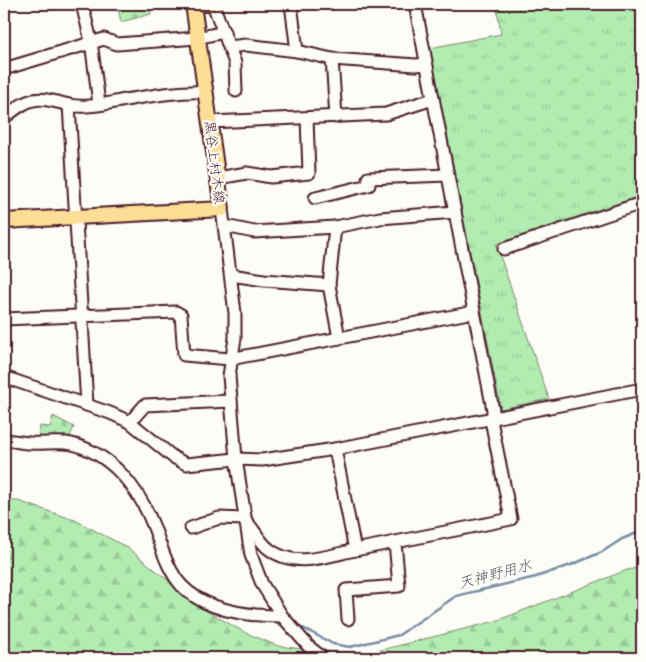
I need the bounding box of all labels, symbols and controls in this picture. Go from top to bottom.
street label: 黒谷上村木線 [201,119,228,205]
water label: 天神野用水 [456,556,534,593]

